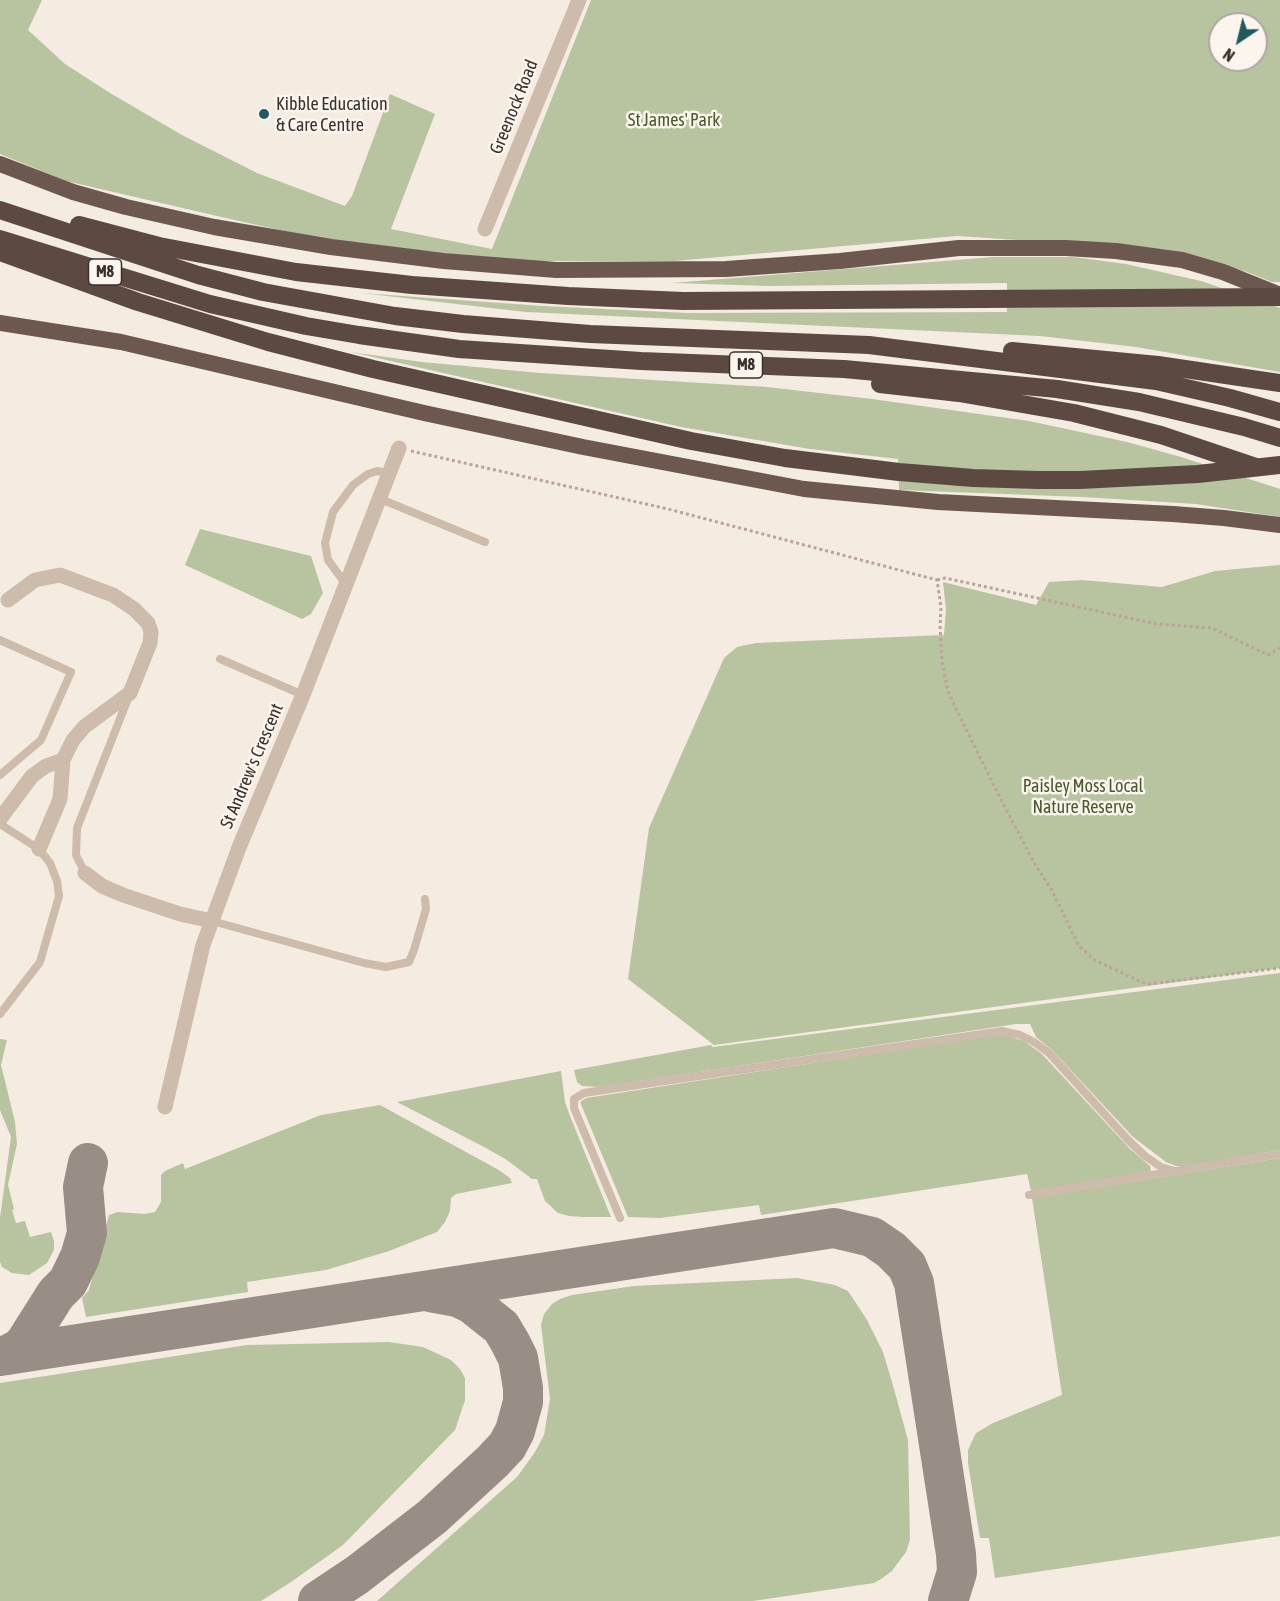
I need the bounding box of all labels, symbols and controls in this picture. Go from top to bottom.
north arrow [1208,12,1268,72]
text: N [1220,45,1238,65]
street label: Greenock Road [485,57,543,157]
place label: Kibble Education & Care Centre [276,93,388,136]
marker: Kibble Education & Care Centre [257,107,271,121]
park label: St James' Park [628,109,720,131]
road number: M8 [88,259,122,285]
road number: M8 [730,352,762,378]
street label: St Andrew's Crescent [216,700,288,832]
park label: Paisley Moss Local Nature Reserve [1023,775,1143,818]

